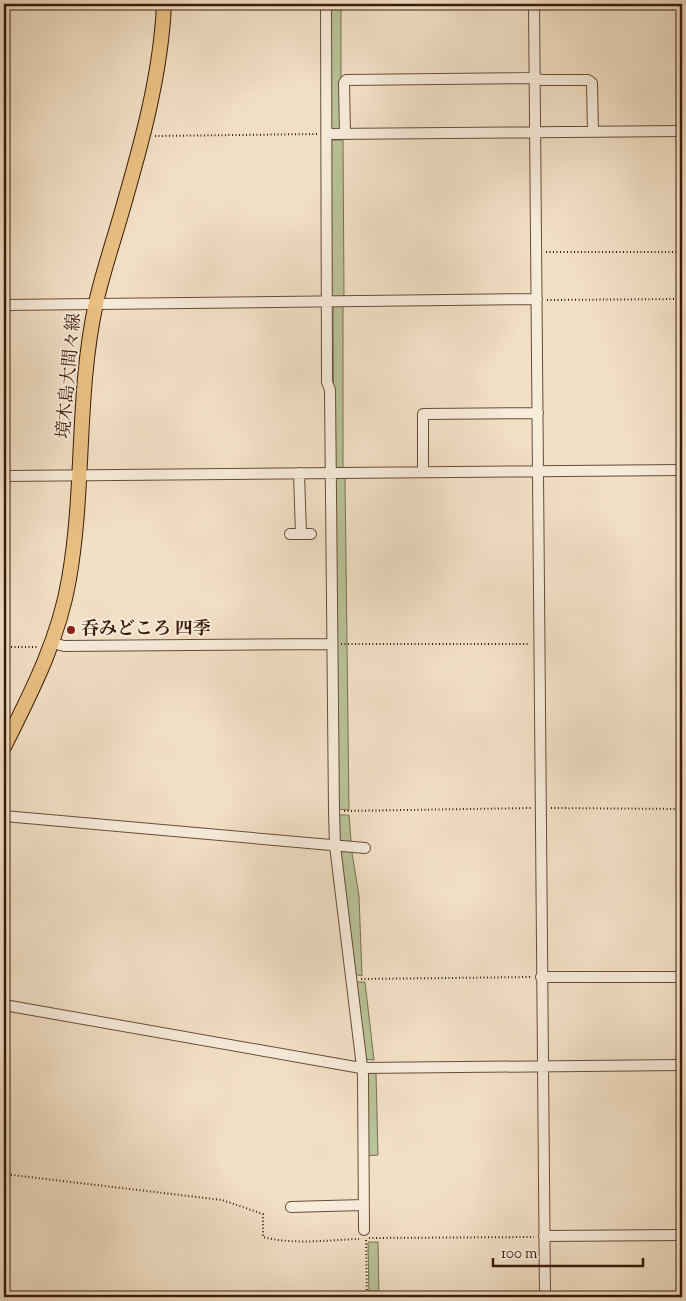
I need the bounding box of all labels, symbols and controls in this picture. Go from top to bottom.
street label: 境木島大間々線 [52,312,88,440]
place label: 呑みどころ 四季 [81,617,211,643]
marker: 呑みどころ 四季 [65,624,77,636]
scale bar [493,1236,644,1268]
text: 100 m [501,1244,538,1265]

